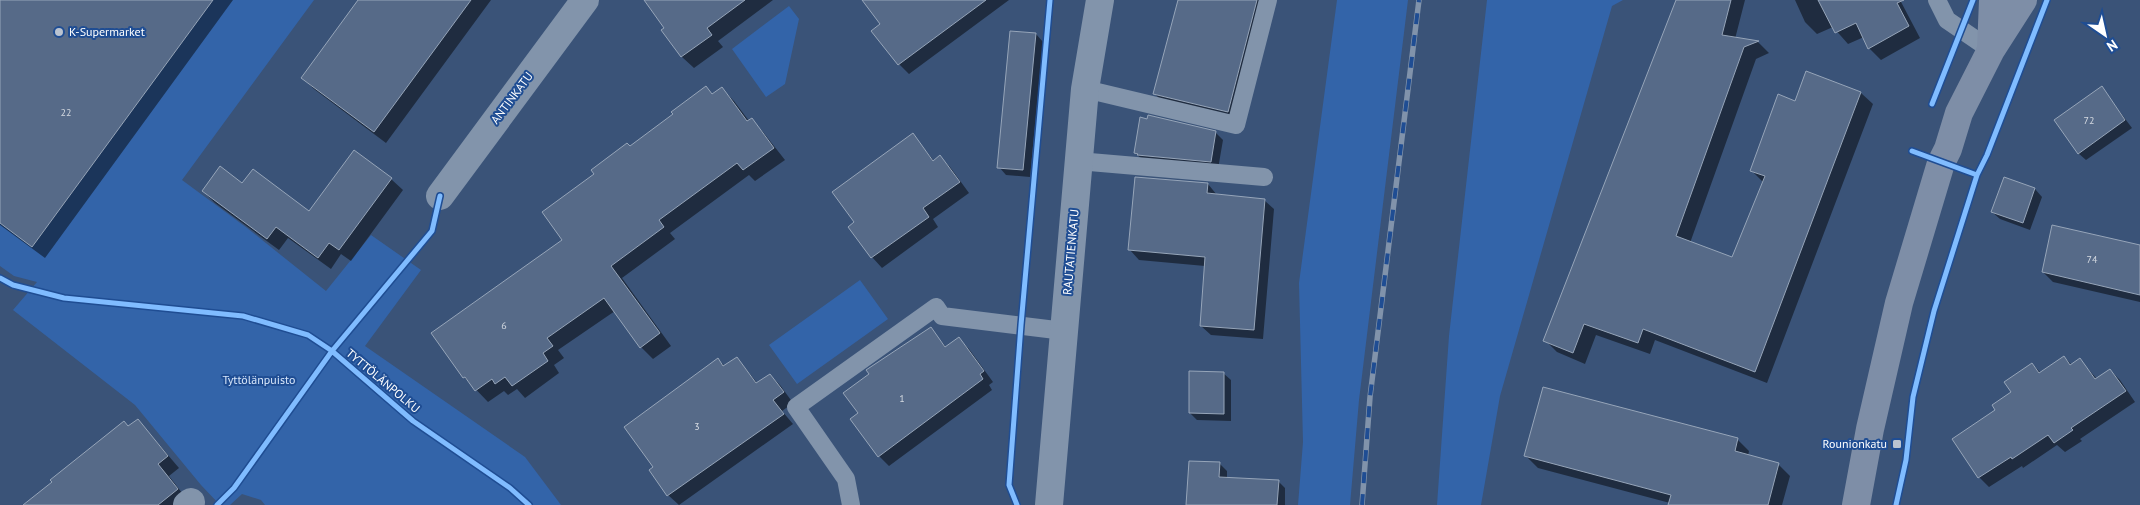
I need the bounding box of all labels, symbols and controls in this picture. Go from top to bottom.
north arrow [2080,10,2130,60]
place label: K-Supermarket [69,24,145,39]
marker: K-Supermarket [53,26,65,38]
text: N [2103,36,2121,56]
street label: ANTINKATU [487,69,536,127]
house number: 22 [61,106,71,119]
house number: 72 [2084,114,2094,127]
street label: RAUTATIENKATU [1059,208,1082,295]
house number: 74 [2087,253,2098,266]
house number: 6 [501,319,507,332]
street label: TYTTÖLÄNPOLKU [343,345,423,416]
park label: Tyttölänpuisto [223,372,295,387]
house number: 1 [899,392,905,405]
house number: 3 [694,420,700,433]
place label: Rounionkatu [1823,436,1887,451]
marker: Rounionkatu [1891,438,1903,450]

